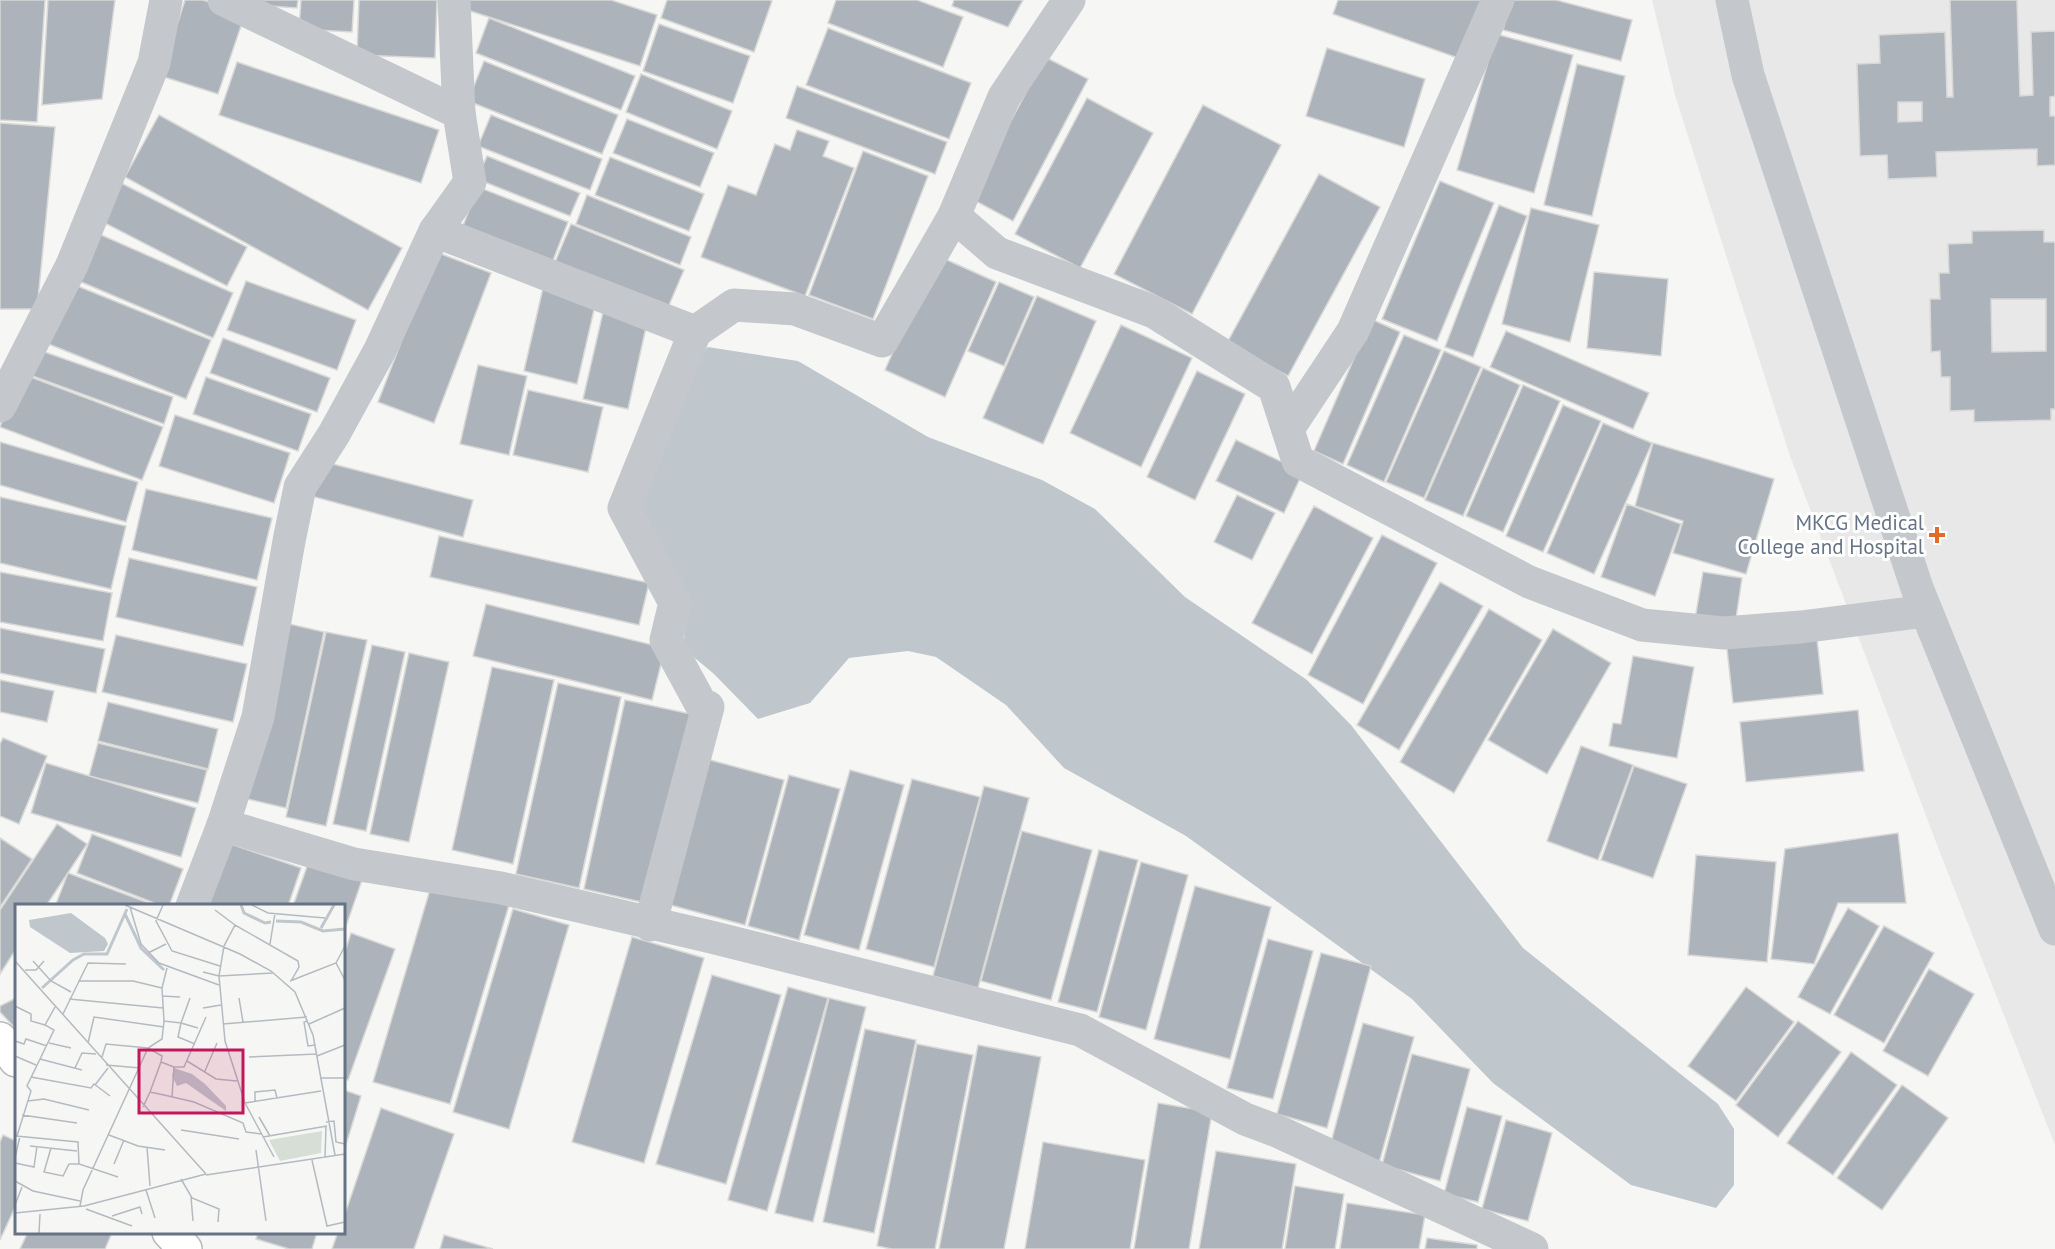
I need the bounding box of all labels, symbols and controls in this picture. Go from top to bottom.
place label: MKCG Medical College and Hospital [1738,509,1924,560]
marker: MKCG Medical College and Hospital [1928,526,1946,544]
inset map [15,904,345,1234]

